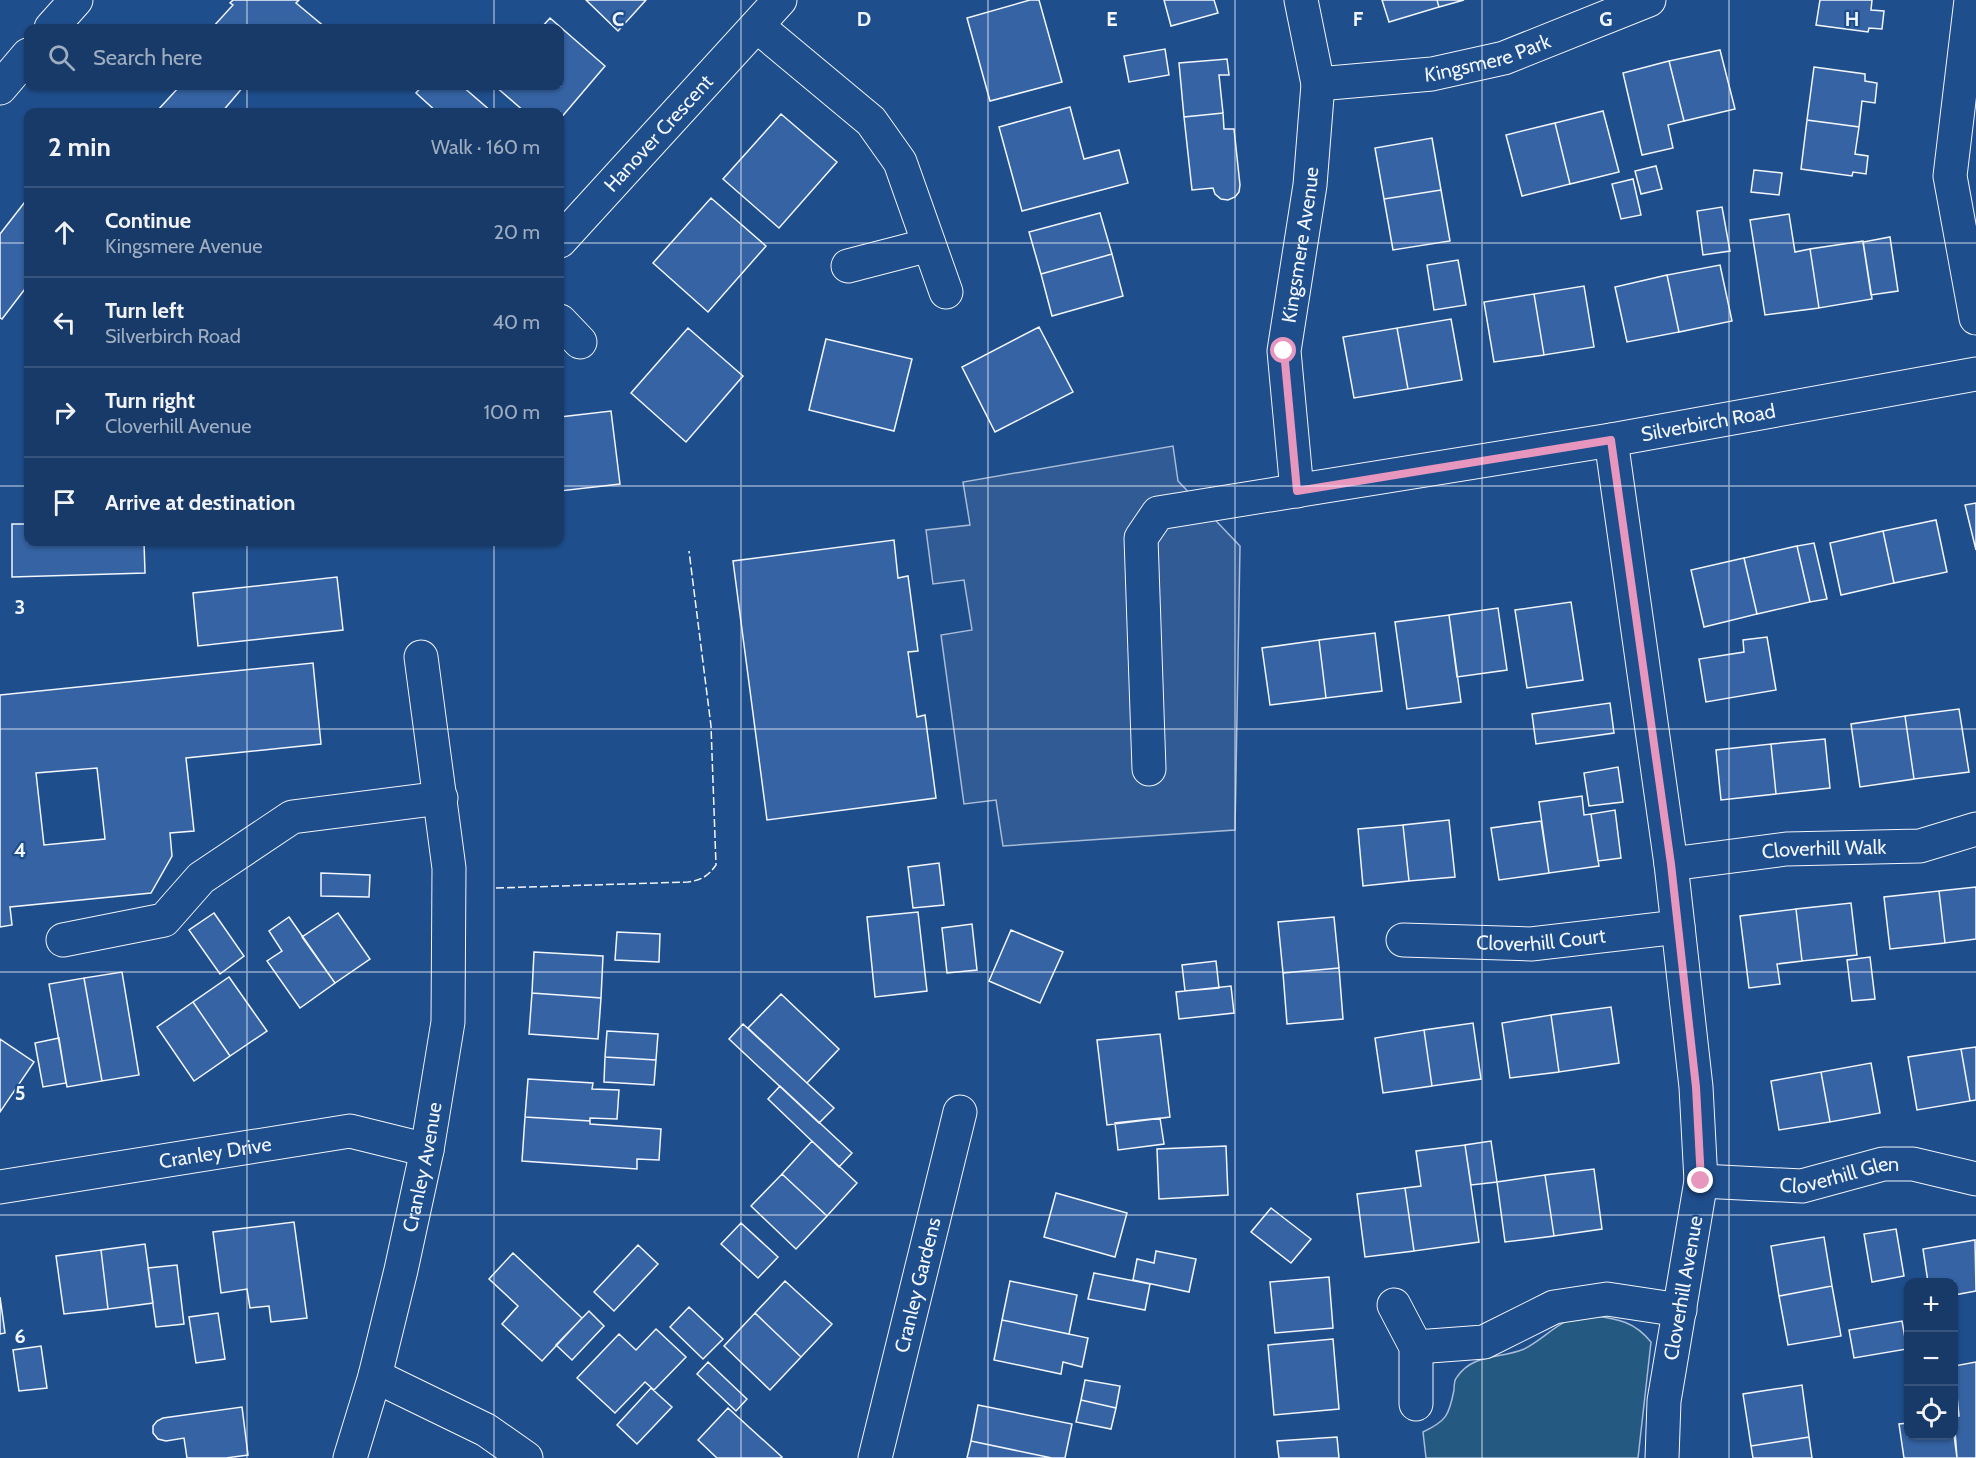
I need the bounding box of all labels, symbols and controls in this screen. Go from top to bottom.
text: C [612,7,624,31]
text: D [857,7,871,31]
text: E [1106,7,1118,31]
text: F [1353,7,1364,31]
text: G [1599,7,1613,31]
text: H [1845,7,1859,31]
search box [24,24,564,90]
street label: Kingsmere Park [1423,29,1554,87]
icon: search [45,41,78,74]
text: Search here [93,44,202,71]
street label: Hanover Crescent [599,69,718,197]
text: 2 min [48,131,111,163]
text: Walk · 160 m [431,135,540,159]
street label: Kingsmere Avenue [1277,166,1323,325]
text: Continue [105,207,191,234]
icon: ahead [48,216,81,249]
text: 20 m [494,220,540,244]
text: Kingsmere Avenue [105,234,262,258]
text: Turn left [105,297,184,324]
icon: left [48,306,81,339]
text: 40 m [492,310,540,334]
text: Silverbirch Road [105,324,241,348]
route start [1270,337,1296,363]
text: Turn right [105,387,195,414]
icon: right [48,396,81,429]
street label: Silverbirch Road [1639,399,1777,446]
text: 100 m [484,400,540,424]
text: Cloverhill Avenue [105,414,251,438]
icon: arrive [48,486,81,519]
text: Arrive at destination [105,489,295,516]
text: 3 [15,595,25,619]
street label: Cloverhill Walk [1760,835,1887,864]
text: 4 [14,838,26,862]
street label: Cloverhill Court [1476,923,1607,956]
text: 5 [15,1081,25,1105]
street label: Cranley Avenue [398,1100,447,1234]
street label: Cranley Drive [157,1132,273,1173]
street label: Cloverhill Glen [1779,1151,1899,1199]
route end [1687,1167,1713,1193]
street label: Cloverhill Avenue [1658,1214,1708,1362]
street label: Cranley Gardens [889,1215,946,1355]
map controls [1904,1278,1958,1440]
button: + [1904,1278,1958,1332]
text: 6 [14,1324,26,1348]
button: − [1904,1332,1958,1386]
button: locate [1904,1386,1958,1440]

